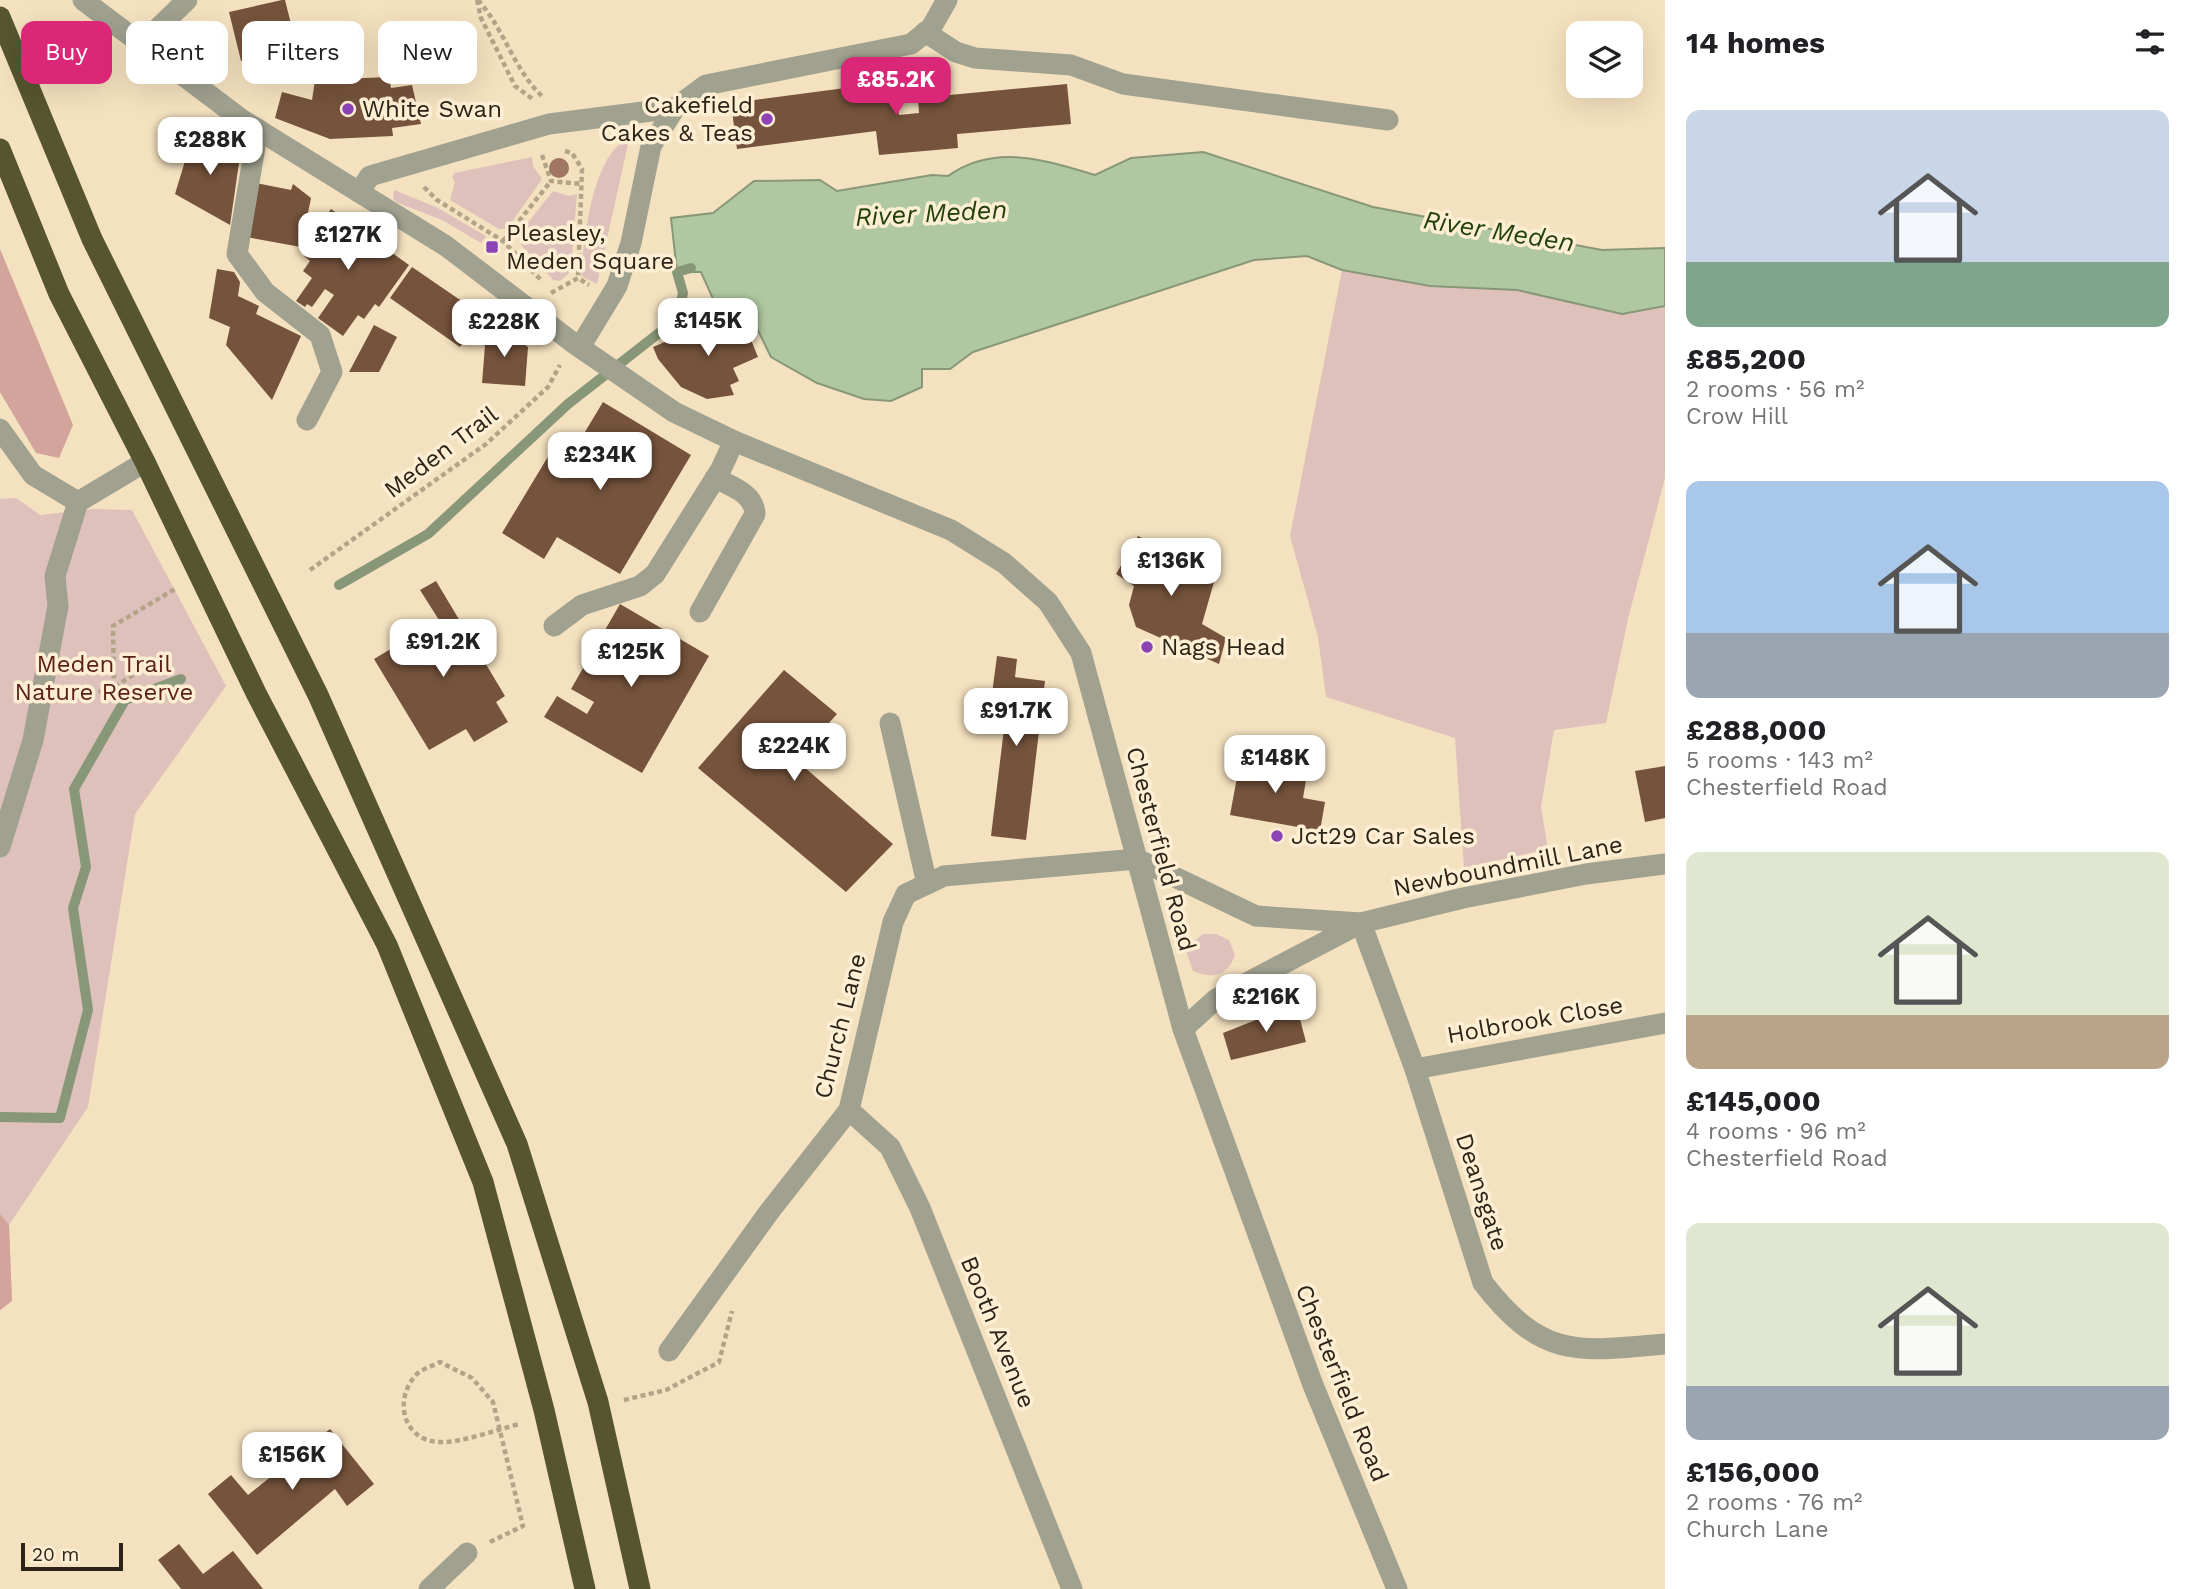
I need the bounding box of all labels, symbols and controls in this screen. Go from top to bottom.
chip: Buy [21,21,112,84]
chip: Rent [126,21,228,84]
chip: Filters [242,21,364,84]
chip: New [378,21,477,84]
map controls [1566,21,1643,98]
button: layers [1566,21,1643,98]
icon: filters [2131,23,2169,61]
text: 14 homes [1686,25,1825,60]
pin: £85.2K [839,58,953,117]
text: £85.2K [857,66,935,93]
place label: Cakefield Cakes & Teas [601,91,753,147]
place label: White Swan [362,95,502,123]
marker: White Swan [340,101,356,117]
marker: Cakefield Cakes & Teas [759,111,775,127]
pin: £288K [161,118,259,177]
text: £288K [174,126,246,153]
icon: home [1865,155,1991,281]
water label: River Meden [854,194,1008,232]
water label: River Meden [1421,204,1577,258]
pin: £127K [299,212,397,272]
place label: Pleasley, Meden Square [506,219,674,275]
text: £127K [314,221,382,248]
marker: Pleasley, Meden Square [484,239,500,255]
pin: £145K [659,298,757,358]
pin: £228K [455,300,553,359]
text: £145K [674,307,742,334]
text: £228K [468,308,540,335]
text: £85,200 [1686,341,1806,376]
text: 2 rooms · 56 m² [1686,376,1864,403]
street label: Meden Trail [379,400,504,504]
text: Crow Hill [1686,403,1788,430]
pin: £234K [551,433,649,492]
text: £234K [564,441,636,468]
icon: home [1865,526,1991,652]
pin: £136K [1122,538,1220,598]
text: £136K [1137,547,1205,574]
pin: £91.2K [386,620,500,679]
text: £91.2K [406,628,480,655]
pin: £125K [582,630,680,689]
place label: Nags Head [1161,633,1286,661]
text: £125K [597,638,665,665]
marker: Nags Head [1139,639,1155,655]
park label: Meden Trail Nature Reserve [15,650,193,706]
pin: £91.7K [959,688,1073,748]
text: £91.7K [980,697,1052,724]
text: £288,000 [1686,712,1827,747]
pin: £224K [745,724,843,783]
text: £224K [758,732,830,759]
pin: £148K [1226,736,1324,795]
street label: Chesterfield Road [1120,744,1202,954]
text: £148K [1240,744,1310,771]
text: 5 rooms · 143 m² [1686,747,1873,774]
text: Chesterfield Road [1686,774,1888,801]
place label: Jct29 Car Sales [1291,822,1475,850]
marker: Jct29 Car Sales [1269,828,1285,844]
street label: Newboundmill Lane [1391,830,1625,902]
icon: home [1865,897,1991,1023]
street label: Church Lane [808,950,872,1102]
pin: £216K [1217,974,1315,1034]
text: £216K [1232,983,1300,1010]
street label: Holbrook Close [1445,991,1625,1049]
text: £145,000 [1686,1083,1821,1118]
text: 4 rooms · 96 m² [1686,1118,1866,1145]
street label: Deansgate [1450,1130,1514,1254]
text: Chesterfield Road [1686,1145,1888,1172]
street label: Booth Avenue [955,1252,1041,1412]
icon: home [1865,1268,1991,1394]
street label: Chesterfield Road [1290,1280,1394,1486]
pin: £156K [243,1432,341,1492]
text: £156K [258,1441,326,1468]
text: £156,000 [1686,1454,1820,1489]
text: 2 rooms · 76 m² [1686,1489,1862,1516]
text: Church Lane [1686,1516,1828,1543]
scale bar [21,1540,122,1572]
text: 20 m [32,1543,79,1566]

